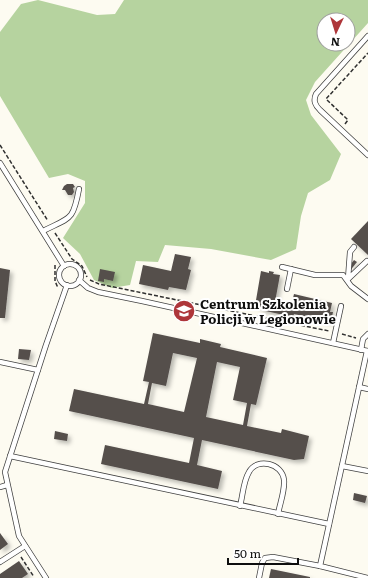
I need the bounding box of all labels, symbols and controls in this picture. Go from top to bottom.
north arrow [316,12,356,52]
text: N [330,35,340,51]
place label: Centrum Szkolenia Policji w Legionowie [200,294,336,328]
school or university icon: Centrum Szkolenia Policji w Legionowie [171,298,197,324]
scale bar [228,540,298,566]
text: 50 m [234,544,261,562]

